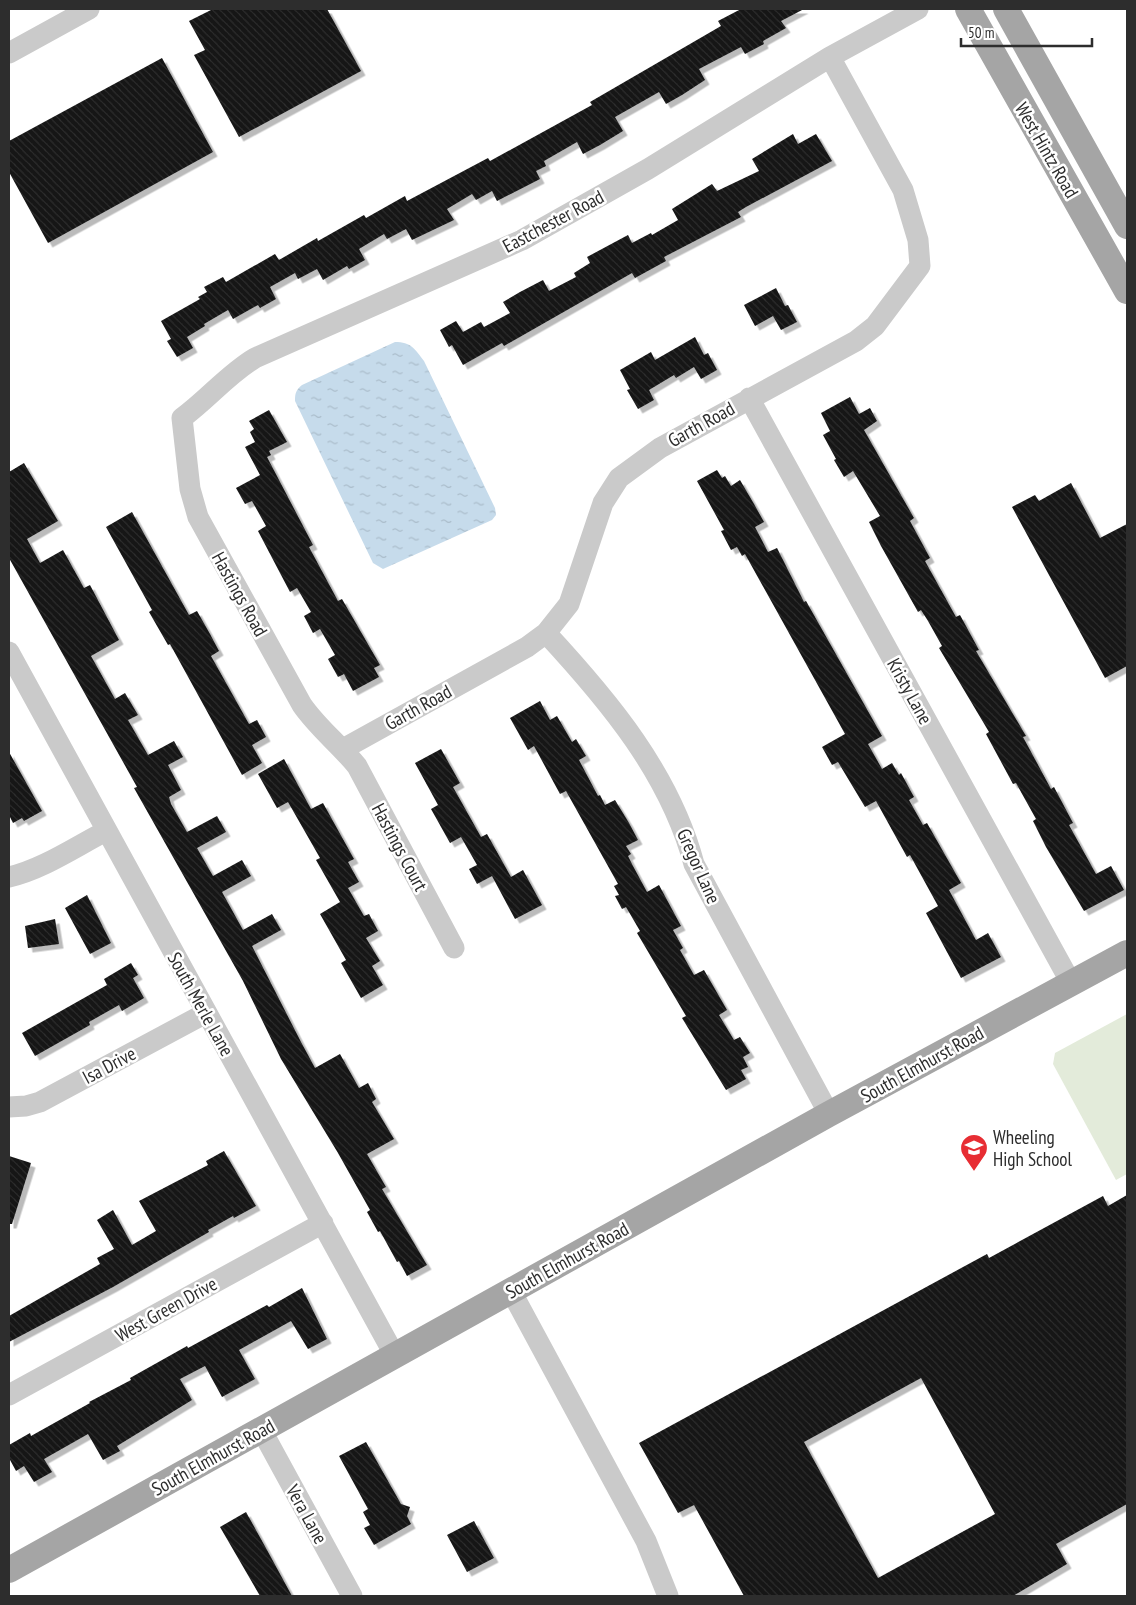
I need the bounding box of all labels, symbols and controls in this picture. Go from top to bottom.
scale bar [961,15,1092,47]
text: 50 m [968,23,994,42]
street label: West Hintz Road [1010,98,1084,202]
street label: Eastchester Road [498,184,608,258]
street label: Garth Road [663,396,739,452]
street label: Hastings Road [207,548,273,640]
street label: Kristy Lane [882,654,938,728]
street label: Garth Road [380,679,456,735]
street label: Hastings Court [367,799,434,896]
street label: Gregor Lane [672,825,726,907]
street label: South Merle Lane [163,948,239,1060]
street label: South Elmhurst Road [856,1020,988,1108]
street label: Isa Drive [78,1041,140,1089]
place label: Wheeling High School [993,1125,1073,1171]
school or university icon: Wheeling High School [959,1133,989,1172]
street label: South Elmhurst Road [501,1216,633,1304]
street label: West Green Drive [111,1271,221,1347]
street label: South Elmhurst Road [147,1413,279,1501]
street label: Vera Lane [281,1479,333,1548]

